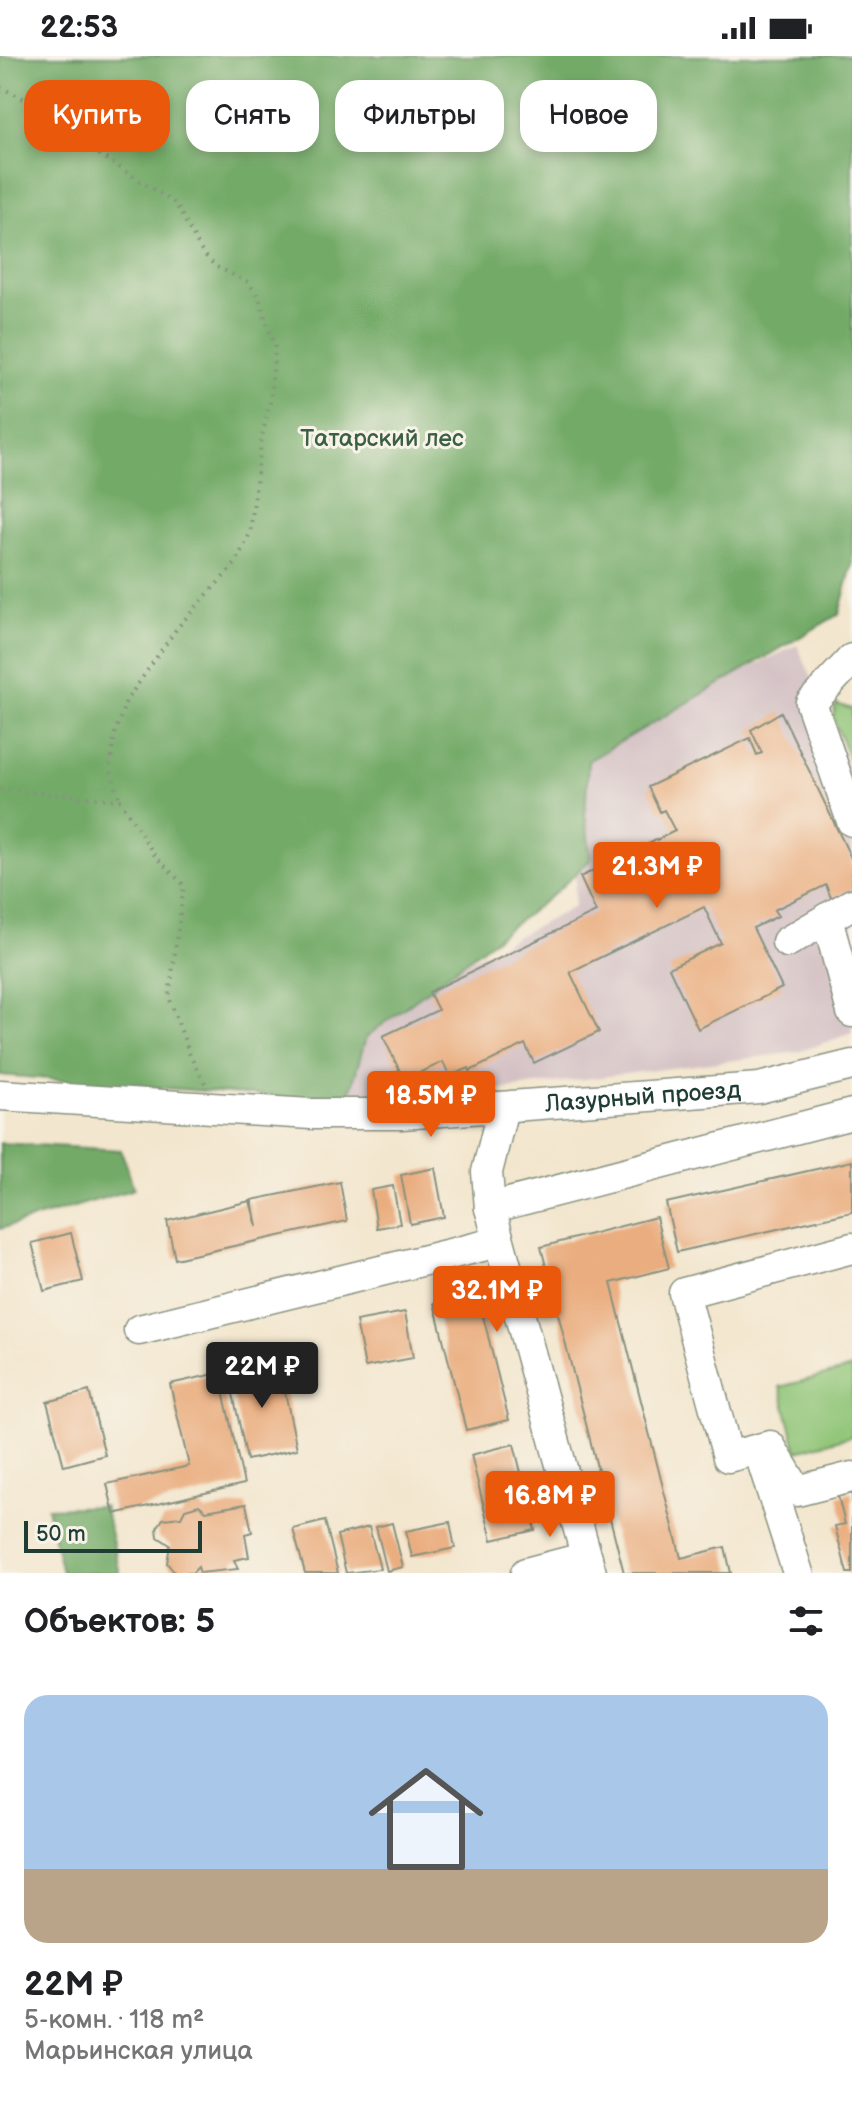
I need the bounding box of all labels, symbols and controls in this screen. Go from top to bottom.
text: 22:53 [40,10,118,46]
chip: Купить [24,80,170,152]
chip: Снять [186,80,319,152]
chip: Фильтры [335,80,504,152]
chip: Новое [520,80,657,152]
park label: Татарский лес [300,424,464,453]
pin: 21.3M ₽ [583,842,731,910]
text: 21.3M ₽ [611,852,703,883]
pin: 18.5M ₽ [357,1071,505,1139]
street label: Лазурный проезд [543,1075,742,1119]
text: 18.5M ₽ [385,1081,477,1112]
pin: 32.1M ₽ [423,1266,571,1334]
text: 32.1M ₽ [451,1276,543,1307]
pin: 22M ₽ [206,1342,318,1410]
text: 22M ₽ [224,1352,300,1383]
pin: 16.8M ₽ [476,1471,624,1539]
text: 16.8M ₽ [504,1481,596,1512]
scale bar [24,1517,202,1553]
text: 50 m [36,1521,86,1548]
icon: filters [784,1599,828,1643]
text: Объектов: 5 [24,1601,215,1642]
icon: home [354,1747,498,1891]
text: 22M ₽ [24,1964,123,2005]
text: 5-комн. · 118 m² [24,2005,204,2036]
text: Марьинская улица [24,2036,253,2067]

